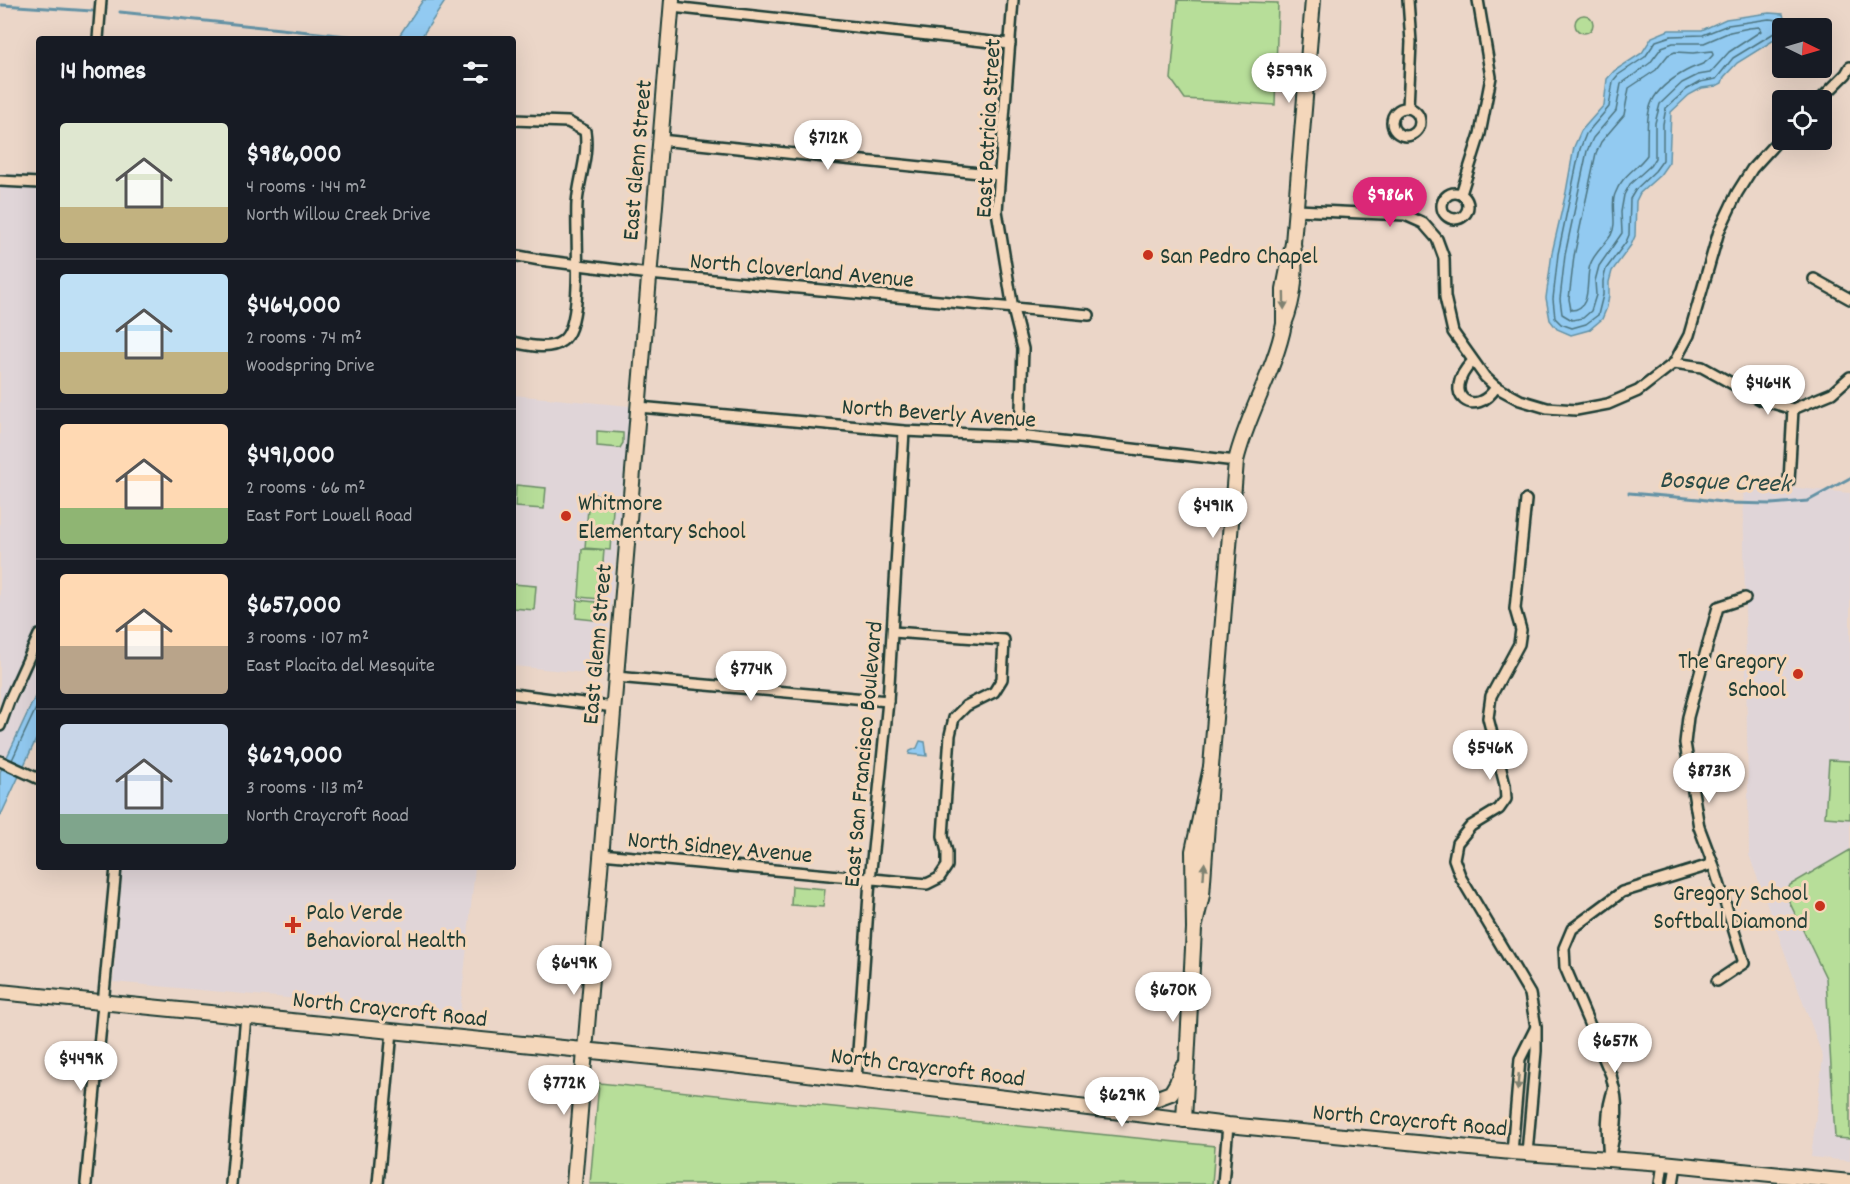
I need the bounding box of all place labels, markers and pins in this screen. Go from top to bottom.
pin: $599K [1247,53,1331,104]
pin: $712K [786,120,870,171]
pin: $986K [1348,177,1432,228]
place label: San Pedro Chapel [1160,241,1318,275]
marker: San Pedro Chapel [1141,248,1155,262]
pin: $464K [1726,365,1810,416]
place label: Whitmore Elementary School [578,488,746,550]
pin: $491K [1171,488,1255,539]
marker: Whitmore Elementary School [559,509,573,523]
place label: The Gregory School [1678,646,1787,708]
pin: $774K [709,651,793,702]
marker: The Gregory School [1791,667,1805,681]
pin: $546K [1448,730,1532,781]
pin: $873K [1667,753,1751,804]
place label: Gregory School Softball Diamond [1653,878,1808,940]
place label: Palo Verde Behavioral Health [306,897,466,959]
marker: Gregory School Softball Diamond [1813,899,1827,913]
marker: Palo Verde Behavioral Health [284,916,302,934]
pin: $649K [532,945,616,996]
pin: $670K [1131,972,1215,1023]
pin: $657K [1573,1023,1657,1074]
pin: $449K [39,1041,123,1092]
pin: $772K [522,1065,606,1116]
pin: $629K [1080,1077,1164,1128]

